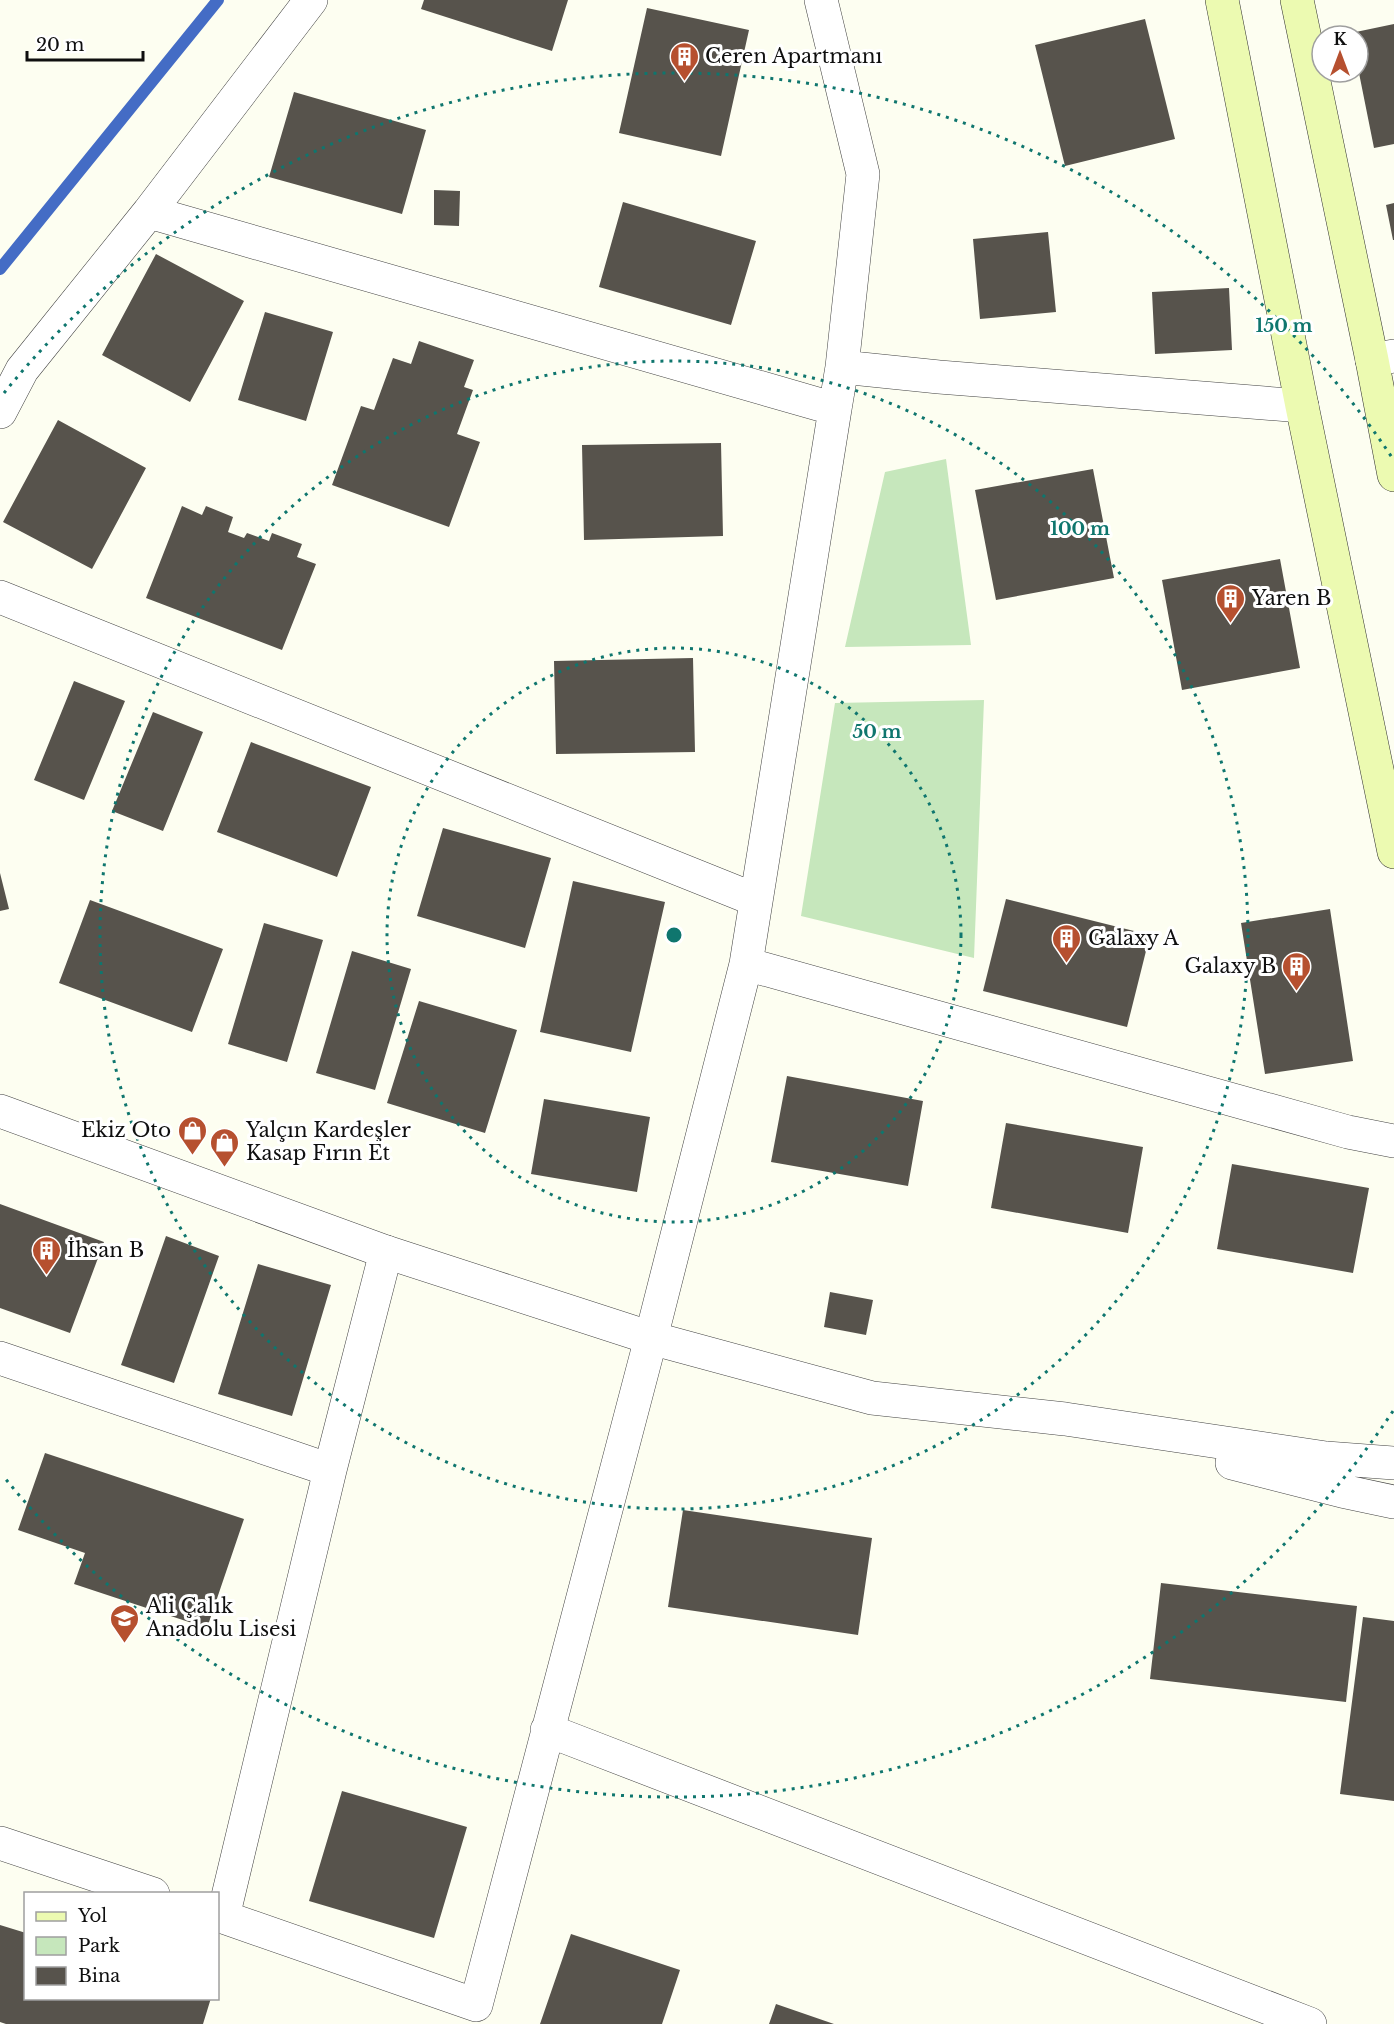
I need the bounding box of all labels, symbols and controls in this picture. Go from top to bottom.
scale bar [27,24,142,62]
north arrow [1310,24,1370,84]
text: K [1333,29,1347,49]
text: 20 m [36,34,84,56]
building icon: Ceren Apartmanı [668,40,700,82]
place label: Ceren Apartmanı [705,44,883,68]
text: 150 m [1256,315,1313,337]
text: 100 m [1050,518,1110,540]
building icon: Yaren B [1215,582,1247,624]
place label: Yaren B [1251,586,1331,610]
text: 50 m [853,721,902,743]
building icon: Galaxy A [1051,922,1083,964]
centre of rings [664,925,684,945]
place label: Galaxy A [1088,926,1179,950]
building icon: Galaxy B [1281,950,1313,992]
place label: Galaxy B [1185,954,1276,978]
shop icon: Ekiz Oto [176,1114,208,1156]
place label: Ekiz Oto [81,1118,171,1142]
place label: Yalçın Kardeşler Kasap Fırın Et [245,1118,411,1165]
shop icon: Yalçın Kardeşler Kasap Fırın Et [209,1126,241,1168]
building icon: İhsan B [30,1234,62,1276]
place label: İhsan B [67,1237,144,1262]
place label: Ali Çalık Anadolu Lisesi [145,1594,296,1641]
school or university icon: Ali Çalık Anadolu Lisesi [109,1602,141,1644]
legend [24,1892,219,2000]
text: Yol [77,1905,107,1927]
text: Park [78,1935,120,1957]
text: Bina [78,1965,120,1987]

